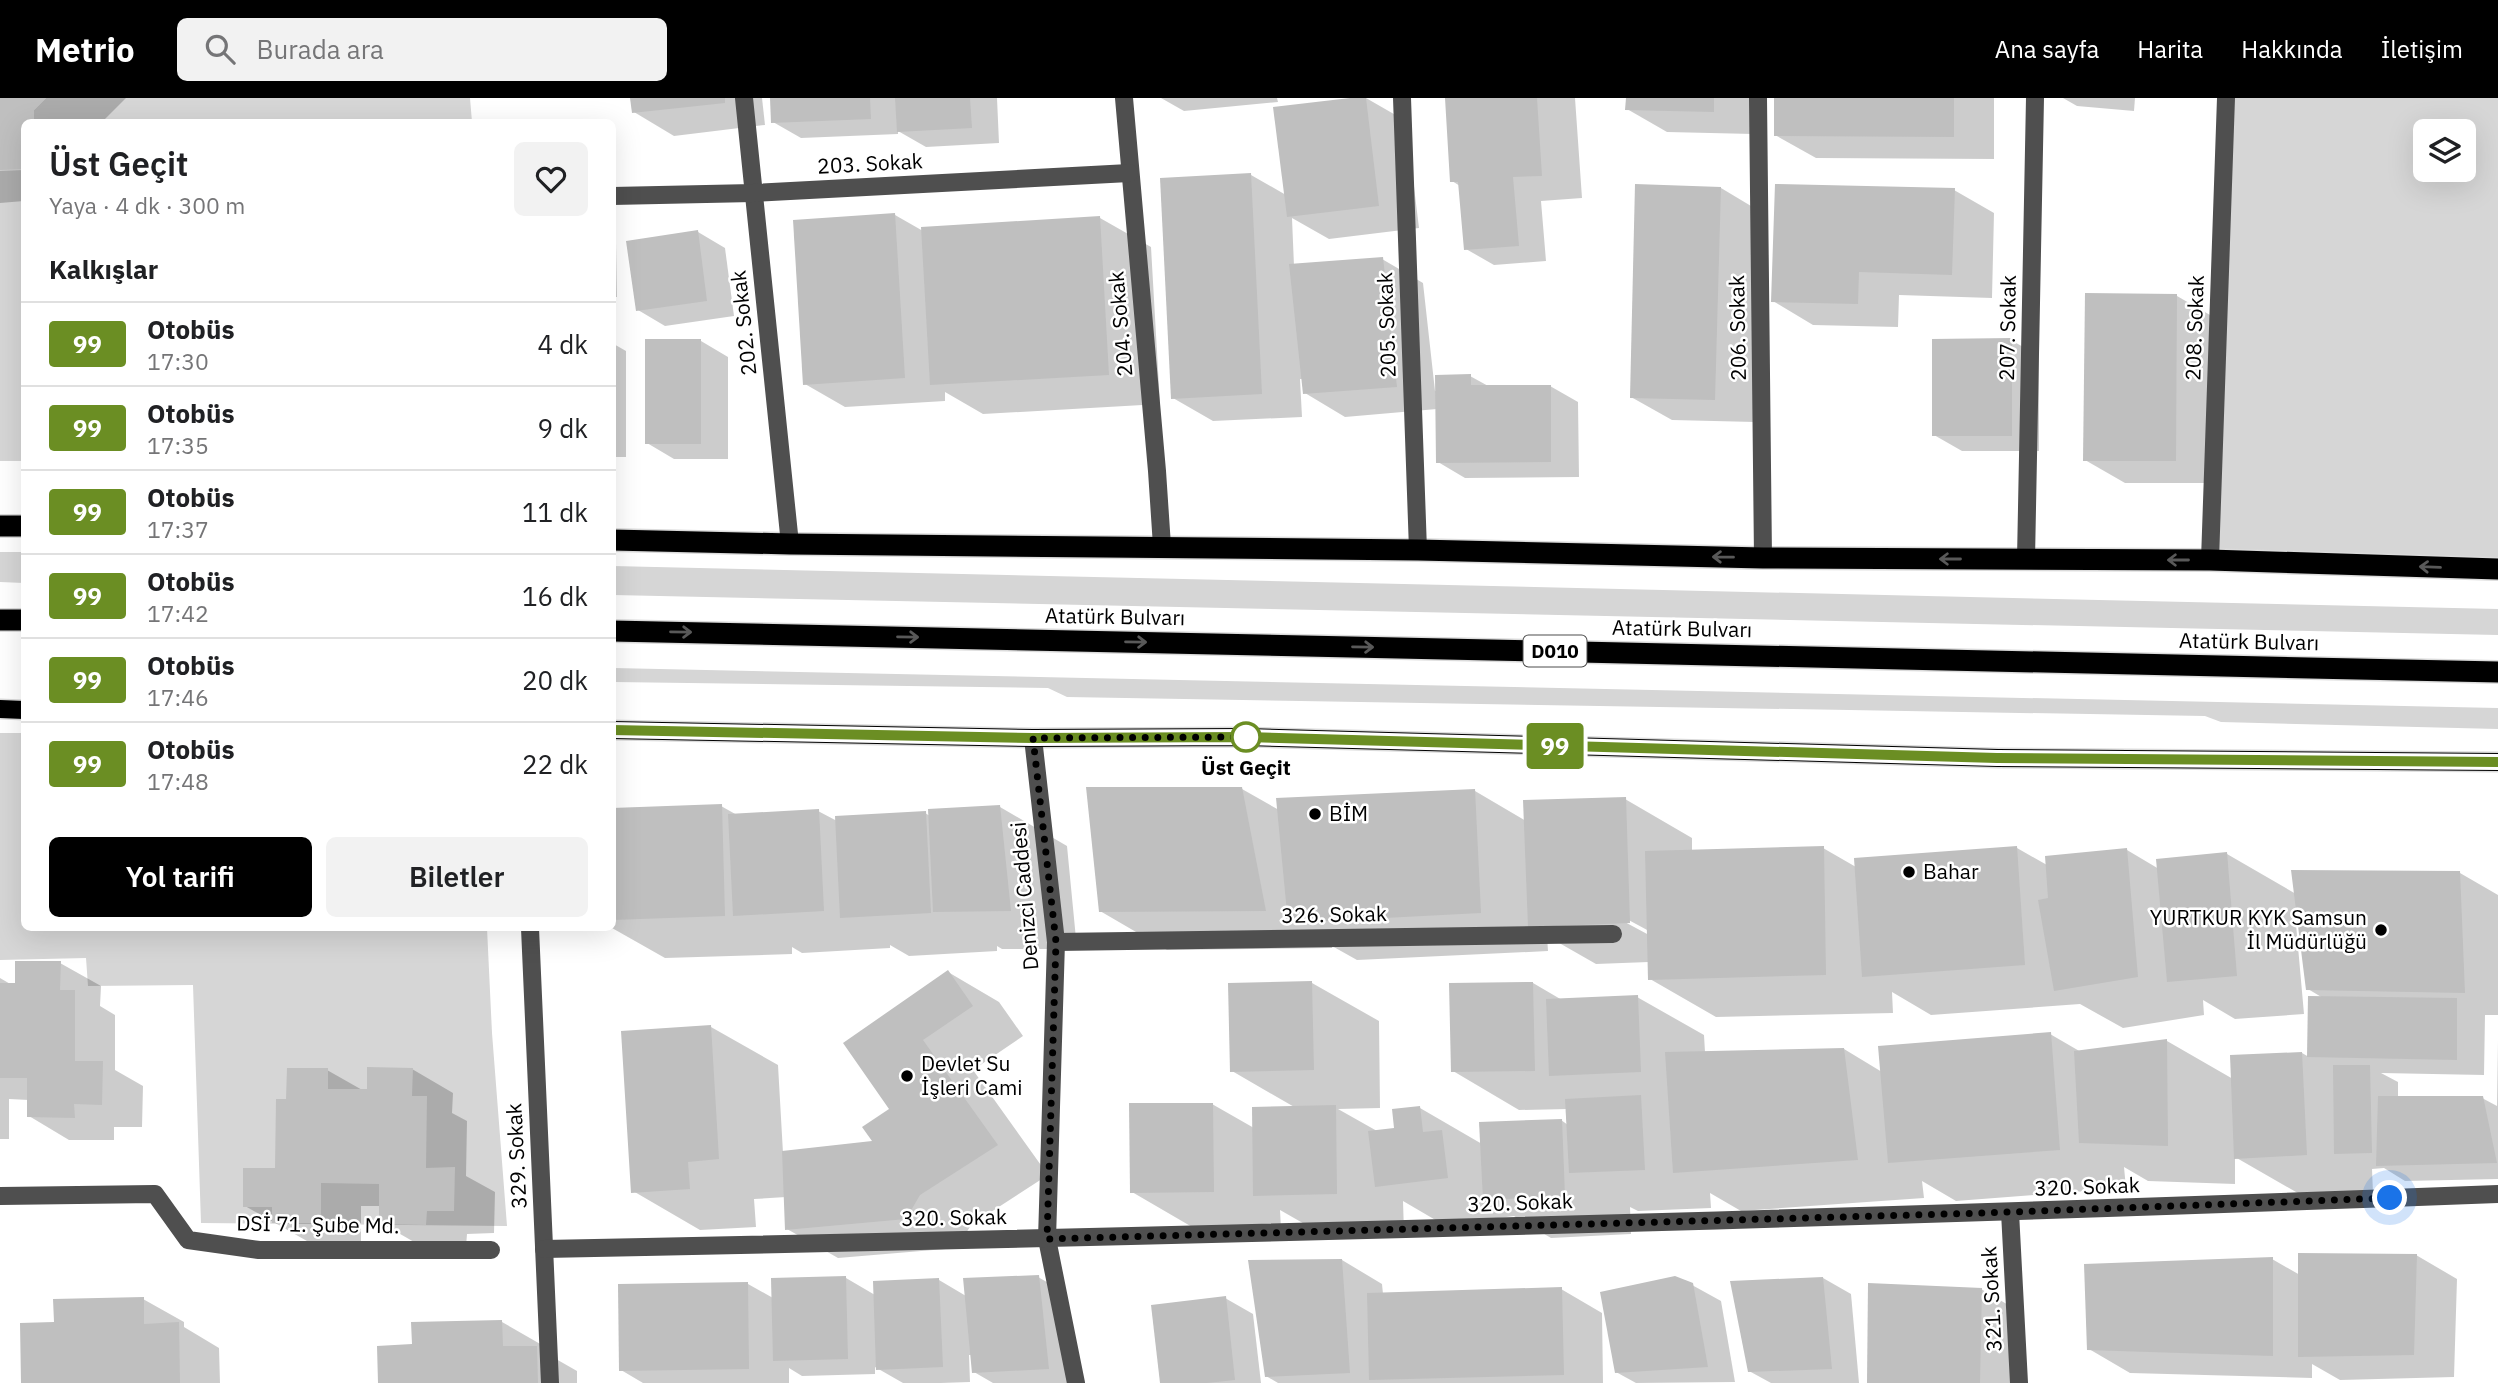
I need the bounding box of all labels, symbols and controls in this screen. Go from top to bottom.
search box [177,18,667,81]
text: Metrio [35,28,135,71]
icon: search [201,30,239,68]
text: Burada ara [257,32,384,66]
text: Ana sayfa [1995,33,2099,65]
text: Harita [2137,33,2203,65]
text: Hakkında [2241,33,2343,65]
text: İletişim [2381,33,2463,65]
map controls [2413,119,2476,182]
button: layers [2413,119,2476,182]
text: Üst Geçit [49,142,188,185]
button: heart [514,142,588,216]
street label: 203. Sokak [816,146,923,180]
text: Yaya · 4 dk · 300 m [49,190,245,220]
text: Kalkışlar [49,252,158,286]
street label: 202. Sokak [724,269,762,377]
street label: 204. Sokak [1101,270,1139,378]
street label: 205. Sokak [1370,272,1402,378]
street label: 206. Sokak [1722,275,1752,381]
street label: 207. Sokak [1992,275,2022,381]
street label: 208. Sokak [2178,275,2210,381]
text: Otobüs [147,312,235,346]
text: 4 dk [537,327,588,361]
text: 99 [73,328,102,360]
text: 17:30 [147,346,209,376]
text: Otobüs [147,396,235,430]
text: 9 dk [537,411,588,445]
text: 99 [73,412,102,444]
text: 17:35 [147,430,209,460]
text: Otobüs [147,480,235,514]
text: 11 dk [522,495,588,529]
text: 99 [73,496,102,528]
text: 17:37 [147,514,209,544]
one-way arrow [1712,550,1735,564]
one-way arrow [1939,552,1962,566]
one-way arrow [2167,553,2190,567]
one-way arrow [2419,560,2442,573]
text: Otobüs [147,564,235,598]
text: 16 dk [522,579,588,613]
text: 99 [73,580,102,612]
text: 17:42 [147,598,209,628]
street label: Atatürk Bulvarı [1045,601,1185,631]
street label: Atatürk Bulvarı [1612,613,1752,643]
one-way arrow [669,626,692,639]
street label: Atatürk Bulvarı [2179,626,2319,656]
one-way arrow [896,630,919,643]
one-way arrow [1124,635,1147,648]
road number: D010 [1524,636,1586,666]
one-way arrow [1351,640,1374,653]
text: Otobüs [147,648,235,682]
text: 20 dk [522,663,588,697]
text: 99 [73,664,102,696]
text: 17:46 [147,682,209,712]
marker: Üst Geçit [1231,722,1261,752]
line badge: 99 [1524,723,1586,769]
text: 99 [1541,730,1569,762]
text: Otobüs [147,732,235,766]
text: 22 dk [522,747,588,781]
text: 99 [73,748,102,780]
place label: Üst Geçit [1201,753,1291,781]
text: 17:48 [147,766,209,796]
place label: BİM [1329,799,1368,827]
marker: BİM [1307,806,1323,822]
street label: Denizci Caddesi [1004,821,1044,971]
button: Yol tarifi [49,837,312,917]
button: Biletler [326,837,588,917]
place label: Bahar [1923,857,1979,885]
marker: Bahar [1901,864,1917,880]
street label: 326. Sokak [1281,899,1387,929]
place label: YURTKUR KYK Samsun İl Müdürlüğü [2150,903,2367,955]
marker: YURTKUR KYK Samsun İl Müdürlüğü [2373,922,2389,938]
place label: Devlet Su İşleri Cami [921,1049,1023,1101]
marker: Devlet Su İşleri Cami [899,1068,915,1084]
street label: 329. Sokak [499,1103,533,1210]
street label: 320. Sokak [2034,1170,2140,1202]
your location [2372,1180,2407,1215]
street label: 320. Sokak [1467,1186,1573,1218]
street label: 320. Sokak [901,1202,1007,1232]
street label: DSİ 71. Şube Md. [236,1209,400,1239]
street label: 321. Sokak [1974,1246,2008,1353]

